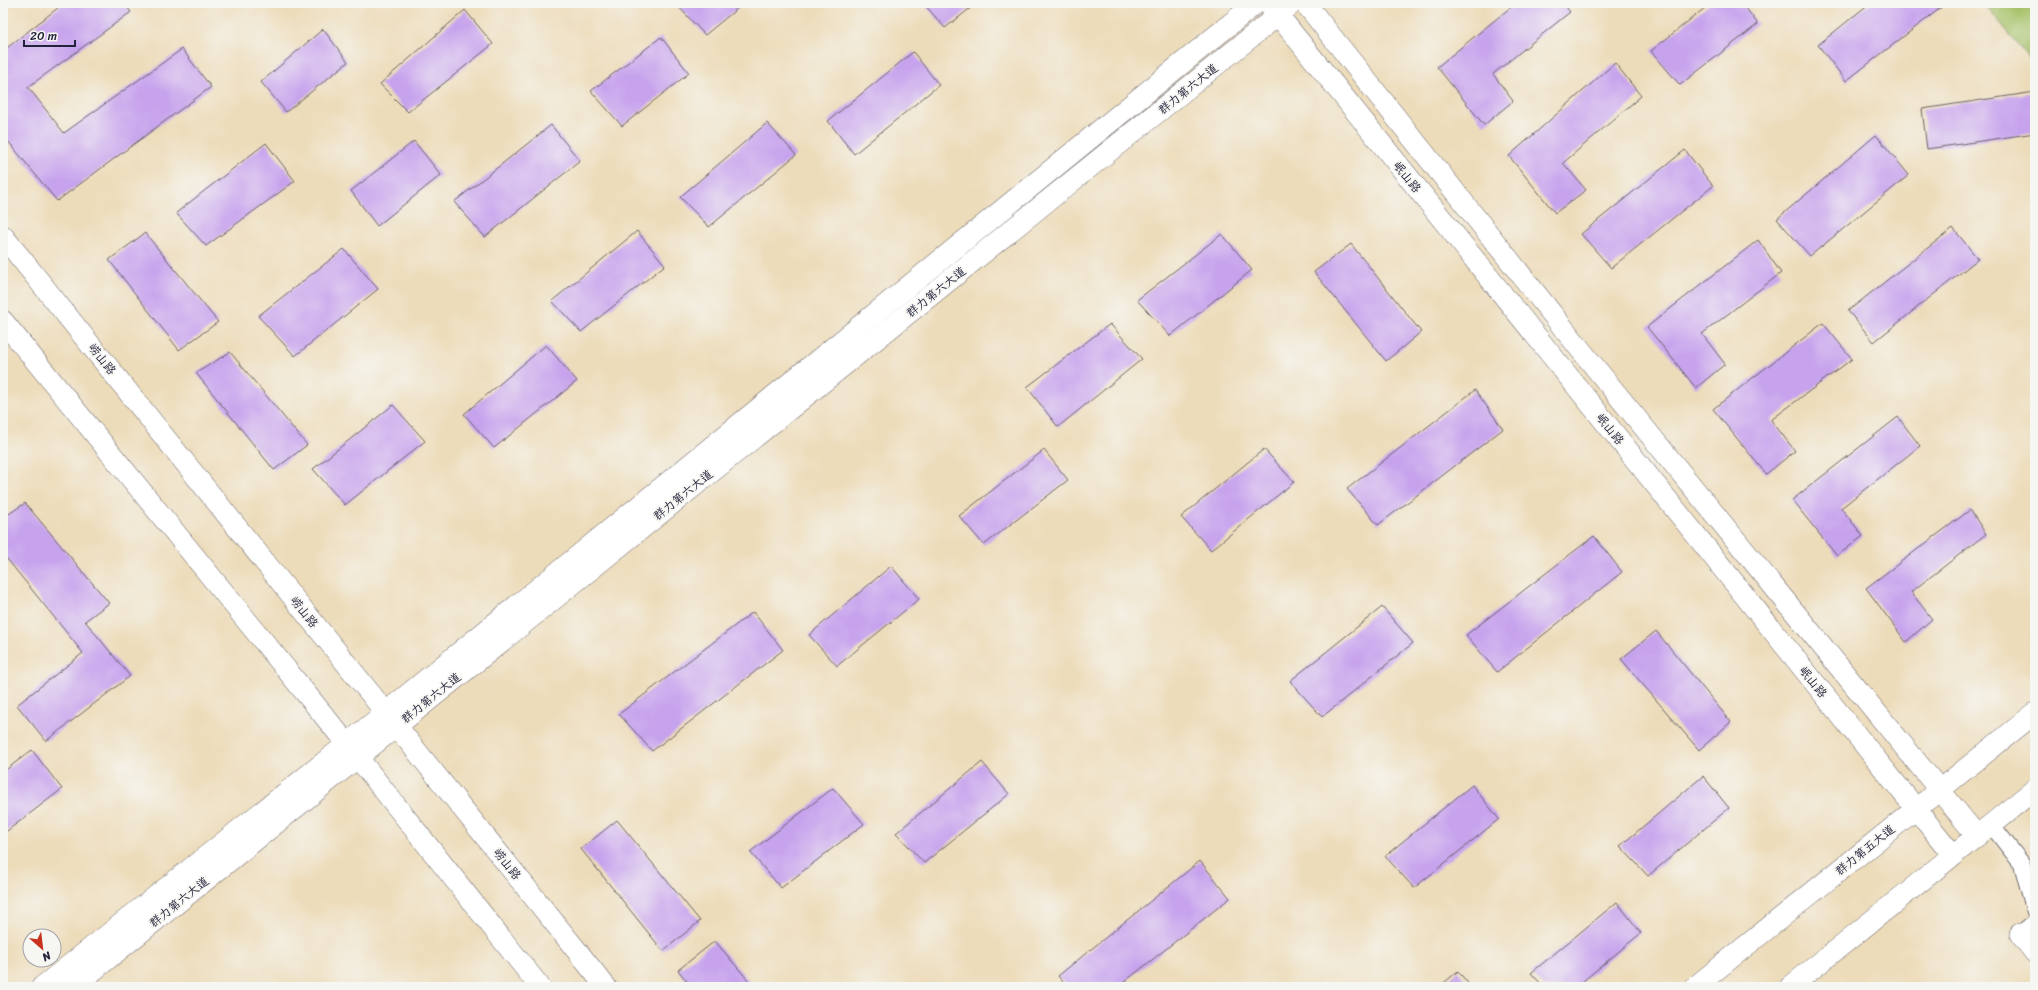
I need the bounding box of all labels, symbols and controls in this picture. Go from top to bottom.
scale bar [24,22,75,48]
text: 20 m [30,25,57,47]
street label: 群力第六大道 [1153,58,1223,120]
street label: 岷山路 [1387,156,1427,198]
street label: 群力第六大道 [901,261,971,323]
street label: 崂山路 [82,338,122,380]
street label: 岷山路 [1590,408,1630,450]
street label: 群力第六大道 [648,464,718,526]
street label: 崂山路 [284,591,324,633]
street label: 岷山路 [1793,661,1833,703]
street label: 群力第六大道 [396,667,466,729]
street label: 群力第五大道 [1830,819,1900,881]
street label: 崂山路 [487,843,527,885]
street label: 群力第六大道 [144,871,214,933]
north arrow [22,928,62,968]
text: N [38,946,55,967]

